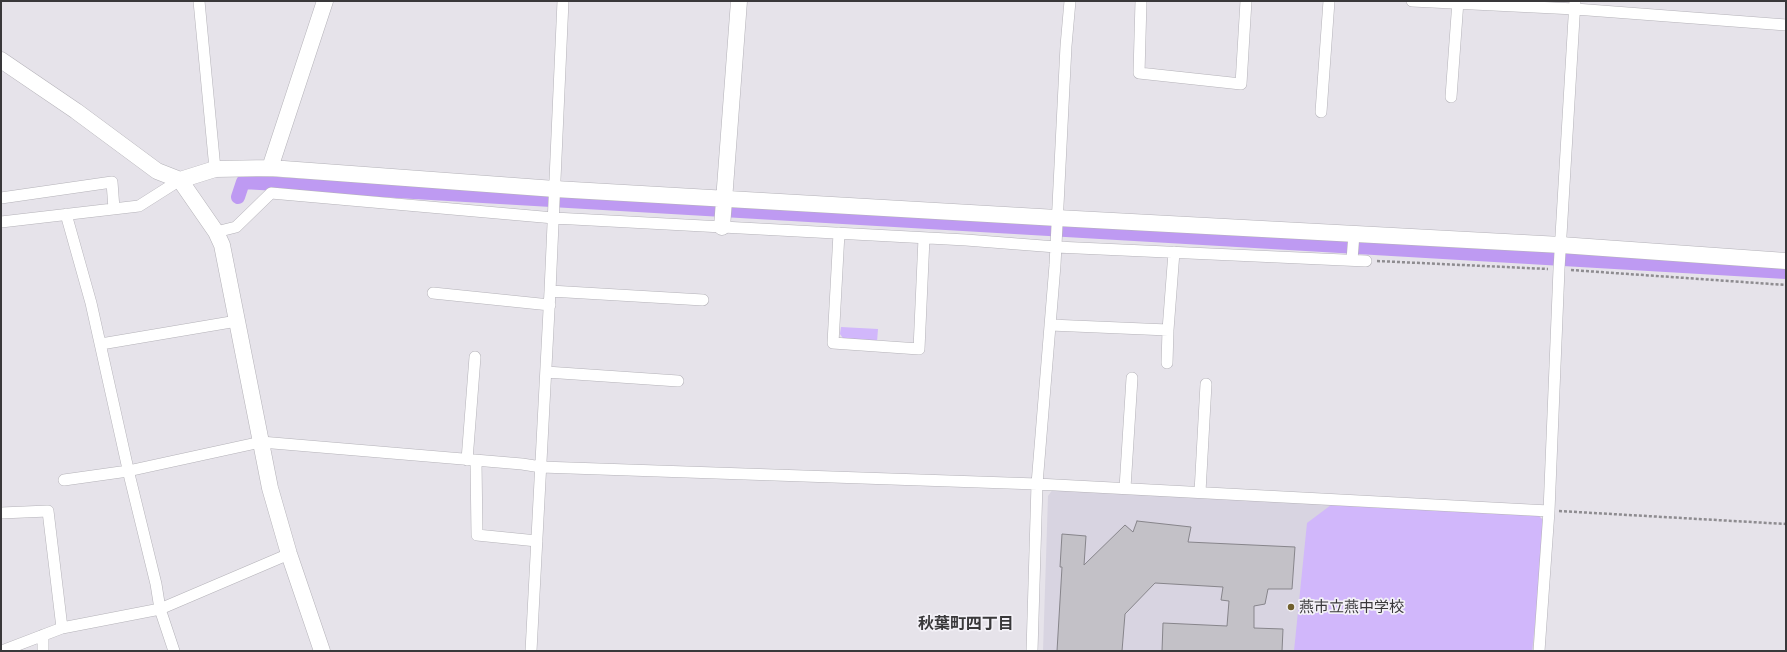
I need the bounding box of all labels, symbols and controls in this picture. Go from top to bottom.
place label: 燕市立燕中学校 [1299,598,1404,616]
marker: 燕市立燕中学校 [1286,602,1296,612]
district label: 秋葉町四丁目 [918,614,1014,634]

